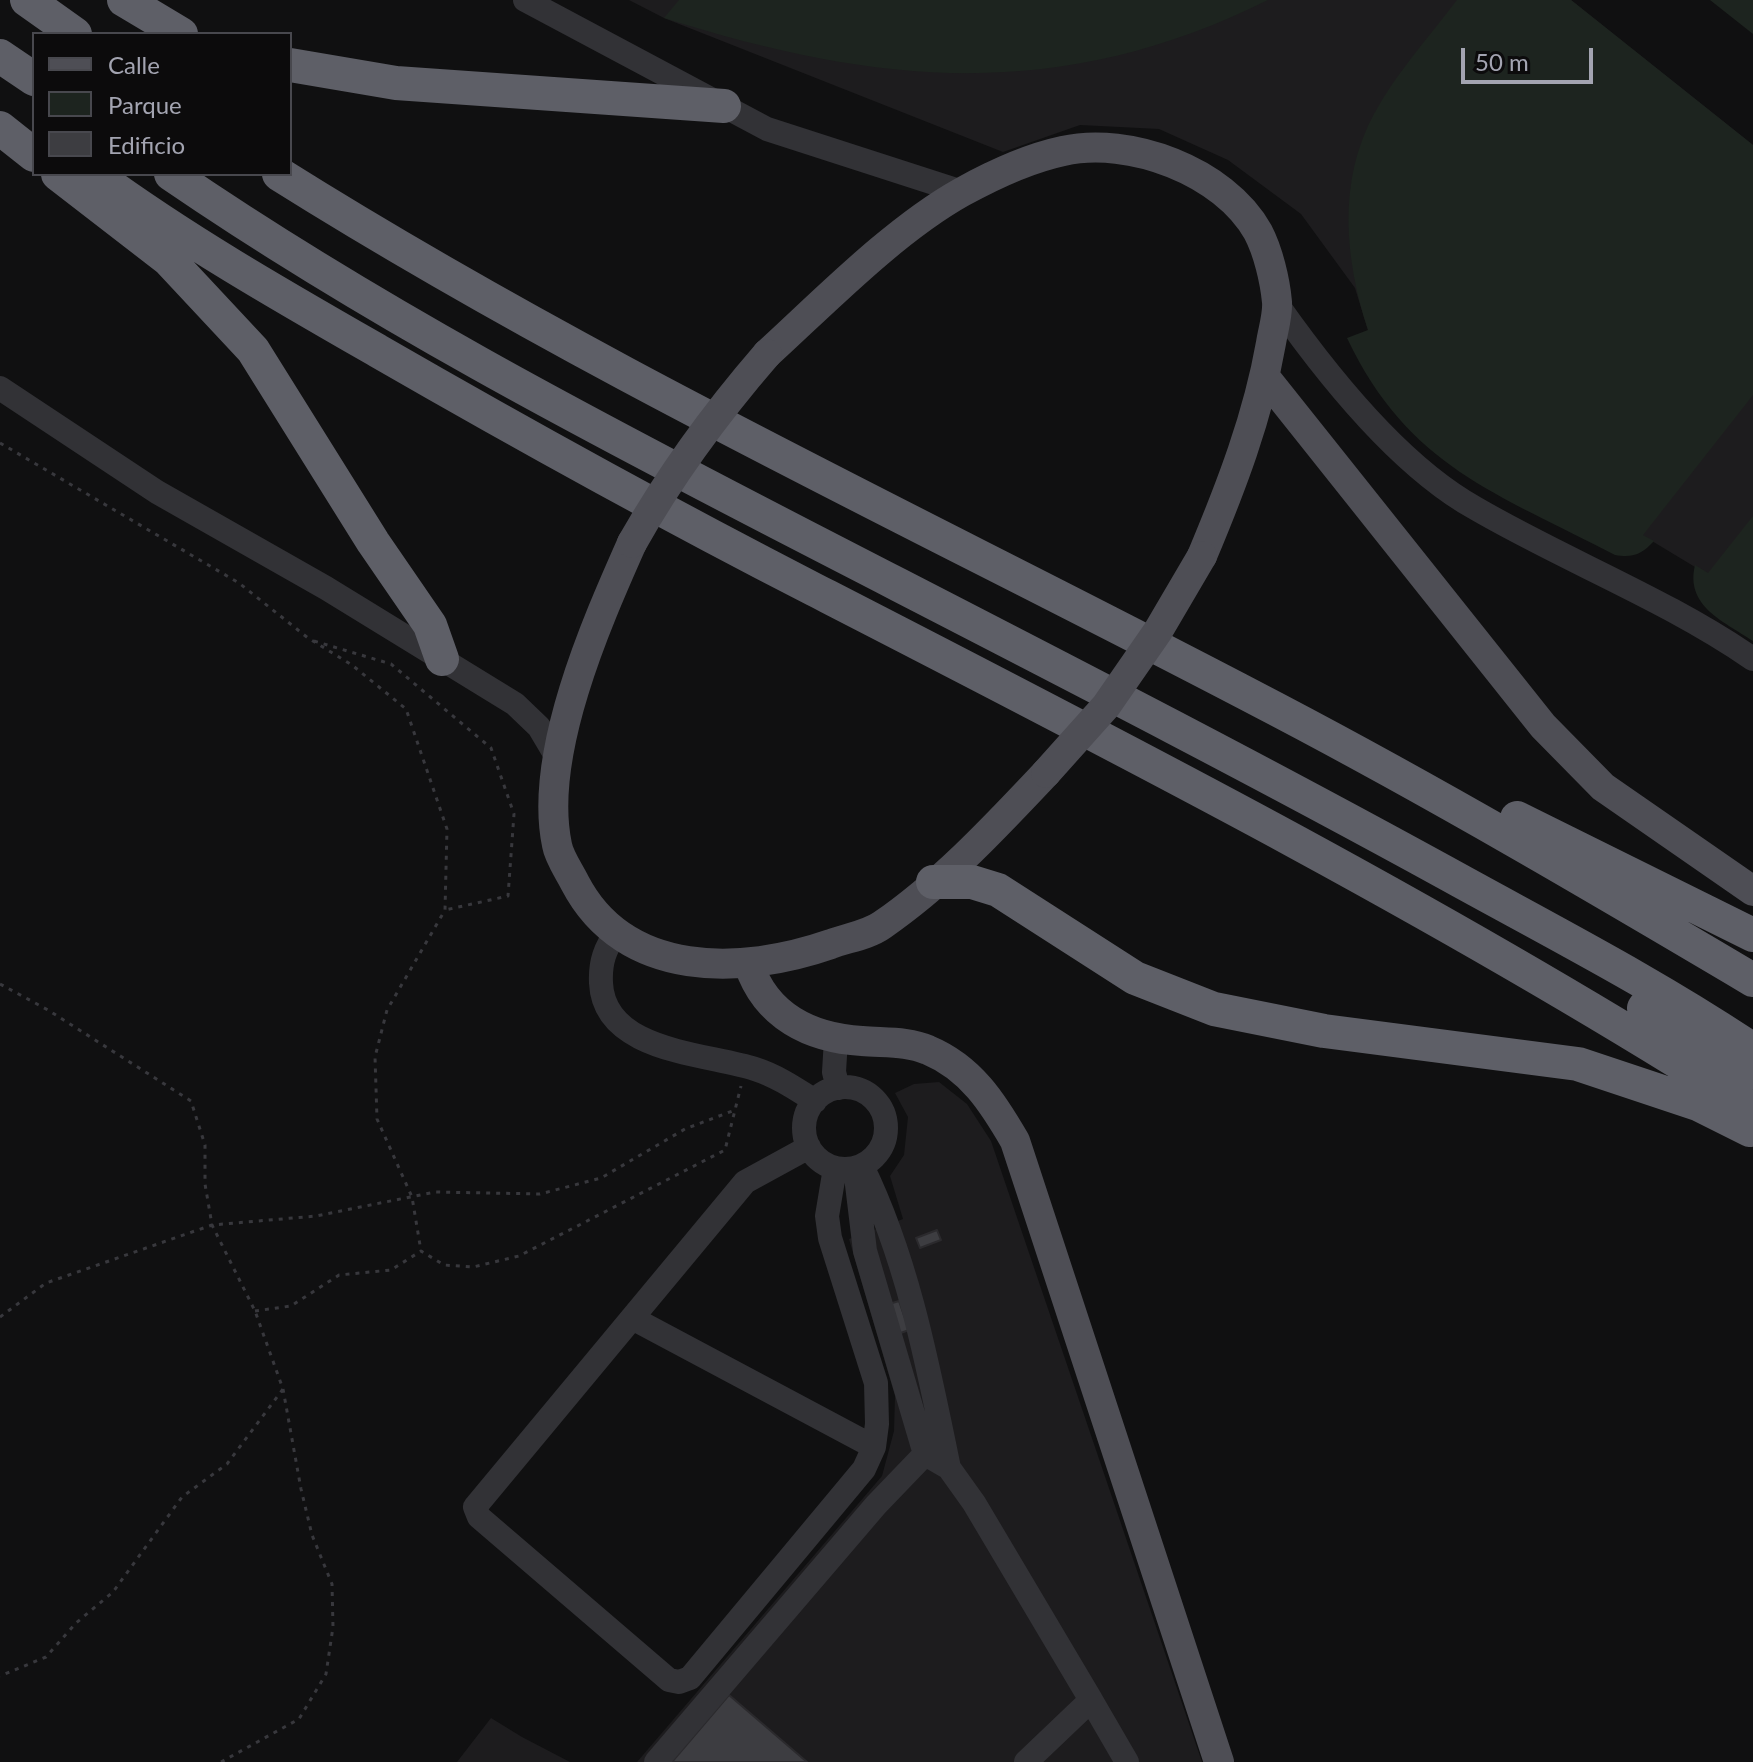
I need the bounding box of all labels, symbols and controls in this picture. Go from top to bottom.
legend [32,32,292,176]
scale bar [1465,32,1597,82]
text: 50 m [1475,47,1529,76]
text: Calle [108,50,160,79]
text: Parque [108,90,182,119]
text: Edificio [108,130,185,159]

